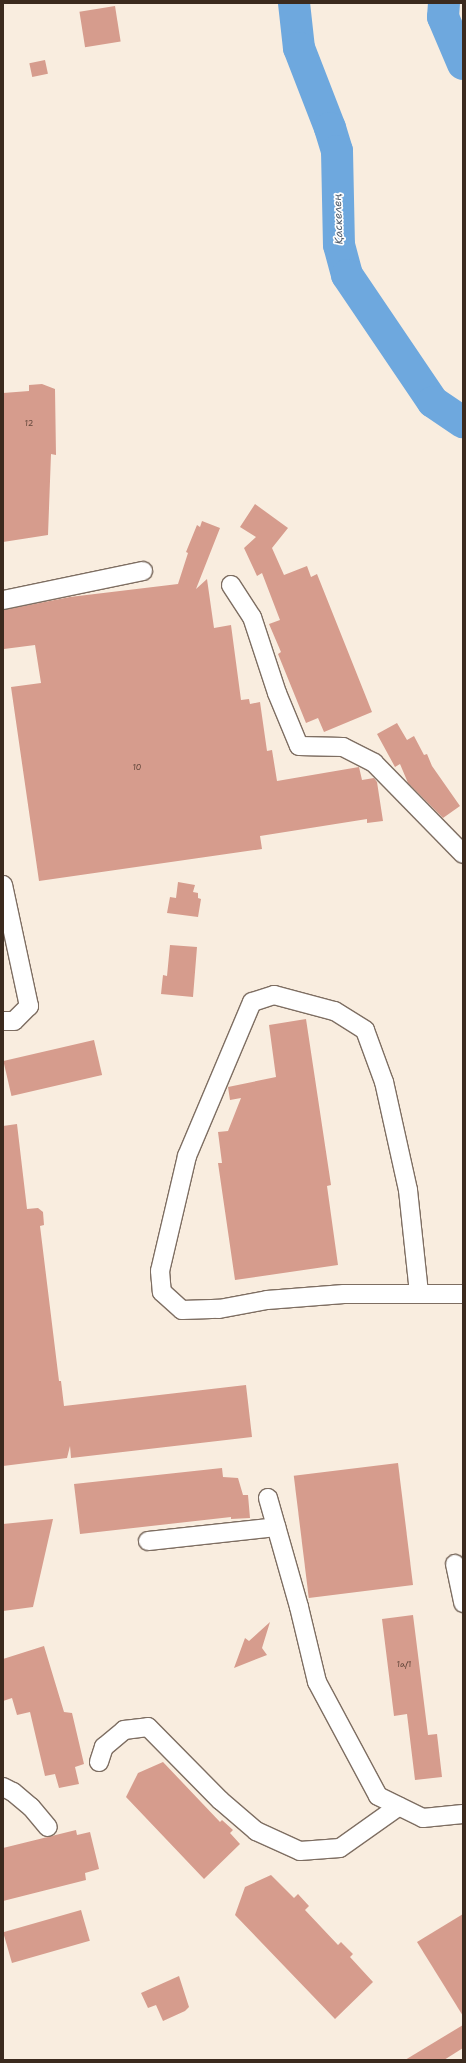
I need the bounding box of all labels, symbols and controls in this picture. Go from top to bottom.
water label: Қаскелең [332,193,346,245]
house number: 12 [25,419,33,429]
house number: 10 [133,763,141,773]
house number: 1а/1 [397,1660,411,1670]

